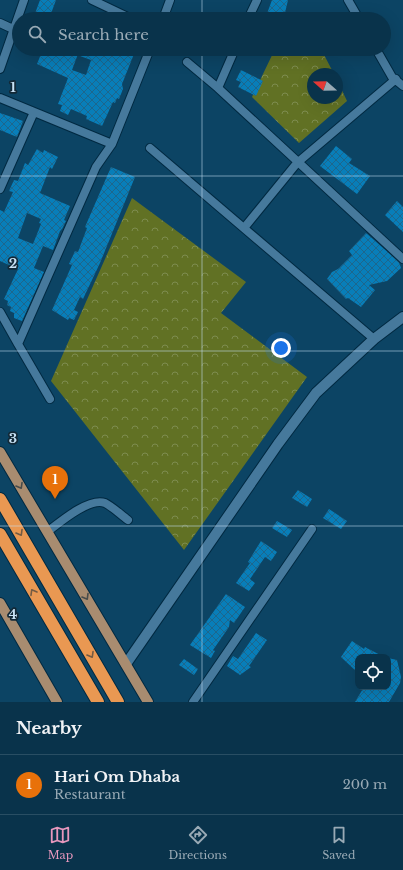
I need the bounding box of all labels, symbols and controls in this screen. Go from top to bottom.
search box [12,12,391,56]
icon: search [26,23,48,45]
text: Search here [58,25,149,44]
north arrow [307,68,343,104]
text: 1 [10,79,16,96]
text: 2 [9,255,17,272]
your location [271,338,291,358]
text: 3 [9,430,17,447]
pin: 1 [42,466,68,499]
one-way arrow [15,482,22,489]
one-way arrow [15,529,22,536]
one-way arrow [31,589,38,596]
one-way arrow [82,593,89,600]
text: 4 [9,606,18,623]
one-way arrow [86,651,93,658]
map controls [355,654,391,690]
button: locate [355,654,391,690]
text: Nearby [16,718,82,739]
text: Hari Om Dhaba [54,767,180,786]
text: 1 [26,776,32,793]
text: 200 m [343,776,387,793]
text: Restaurant [54,786,126,803]
tab: Map [48,824,73,862]
tab: Directions [168,824,227,862]
tab: Saved [322,824,355,862]

